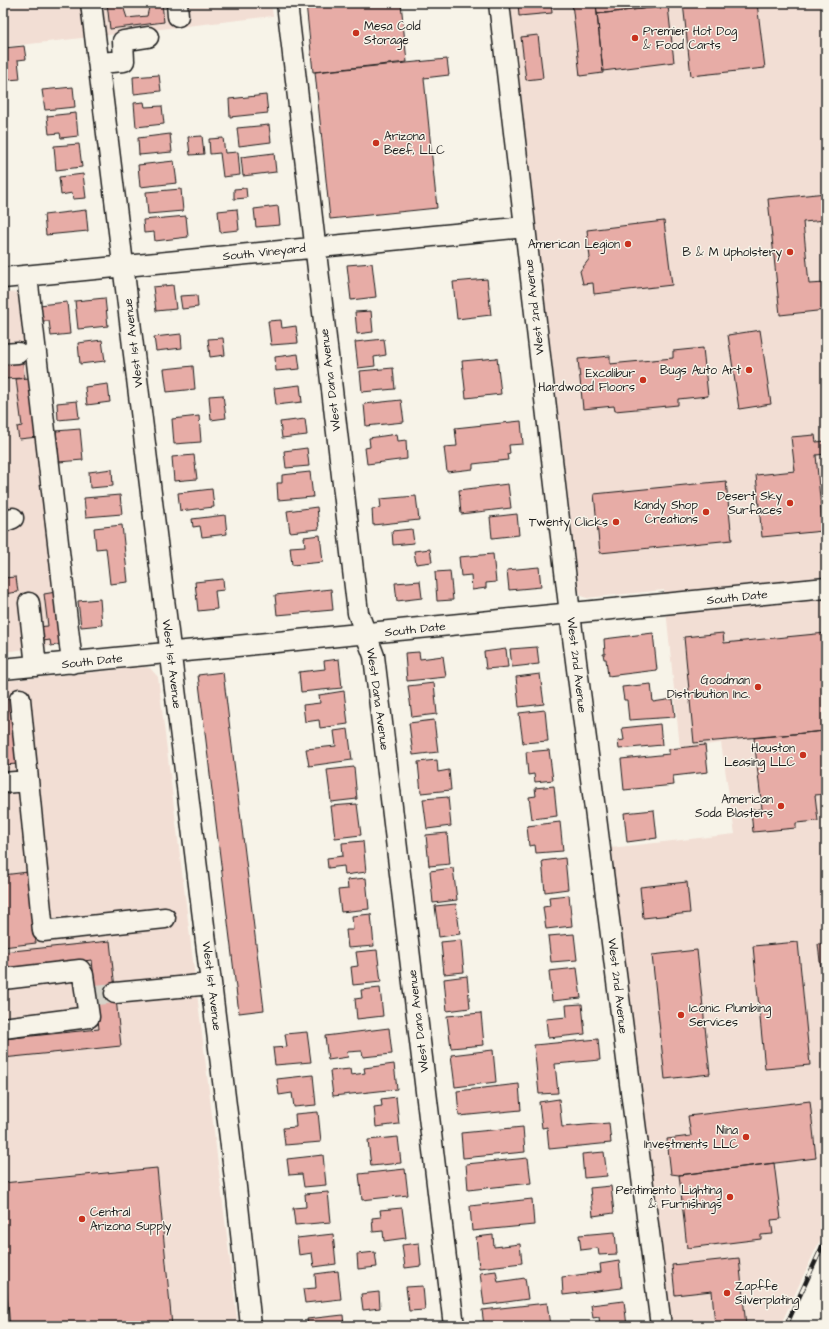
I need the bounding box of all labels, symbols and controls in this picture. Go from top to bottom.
place label: Mesa Cold Storage [364,18,421,50]
place label: Premier Hot Dog & Food Carts [643,23,737,54]
marker: Mesa Cold Storage [351,28,361,38]
marker: Premier Hot Dog & Food Carts [630,33,640,43]
place label: Arizona Beef, LLC [384,128,445,159]
marker: Arizona Beef, LLC [371,138,381,148]
place label: American Legion [528,236,620,254]
marker: American Legion [623,239,633,249]
street label: South Vineyard [222,240,307,266]
place label: B & M Upholstery [683,244,782,262]
marker: B & M Upholstery [785,247,795,257]
street label: West 2nd Avenue [520,258,549,356]
street label: West 1st Avenue [120,297,147,388]
street label: West Dana Avenue [316,327,345,432]
place label: Bugs Auto Art [660,362,741,380]
place label: Excalibur Hardwood Floors [538,365,635,396]
marker: Bugs Auto Art [744,365,754,375]
marker: Excalibur Hardwood Floors [638,375,648,385]
place label: Desert Sky Surfaces [717,488,782,519]
place label: Kandy Shop Creations [634,497,698,528]
marker: Desert Sky Surfaces [785,498,795,508]
marker: Kandy Shop Creations [701,507,711,517]
place label: Twenty Clicks [529,514,608,532]
marker: Twenty Clicks [611,517,621,527]
street label: South Date [706,586,769,609]
street label: West 2nd Avenue [562,616,591,714]
street label: South Date [384,618,447,641]
street label: West 1st Avenue [158,619,185,710]
street label: West Dana Avenue [362,647,393,752]
street label: South Date [61,650,124,673]
place label: Goodman Distribution Inc. [667,672,750,703]
marker: Goodman Distribution Inc. [753,682,763,692]
place label: Houston Leasing LLC [724,740,795,772]
marker: Houston Leasing LLC [798,750,808,760]
place label: American Soda Blasters [695,791,773,822]
marker: American Soda Blasters [776,801,786,811]
street label: West 2nd Avenue [603,937,632,1035]
street label: West 1st Avenue [198,941,225,1032]
street label: West Dana Avenue [404,968,433,1073]
place label: Iconic Plumbing Services [689,1000,771,1031]
marker: Iconic Plumbing Services [676,1010,686,1020]
place label: Nina Investments LLC [644,1122,739,1153]
marker: Nina Investments LLC [741,1132,751,1142]
place label: Pentimento Lighting & Furnishings [616,1182,722,1214]
marker: Pentimento Lighting & Furnishings [725,1192,735,1202]
place label: Central Arizona Supply [90,1204,172,1236]
marker: Central Arizona Supply [77,1214,87,1224]
place label: Zapffe Silverplating [735,1278,799,1310]
marker: Zapffe Silverplating [722,1288,732,1298]

